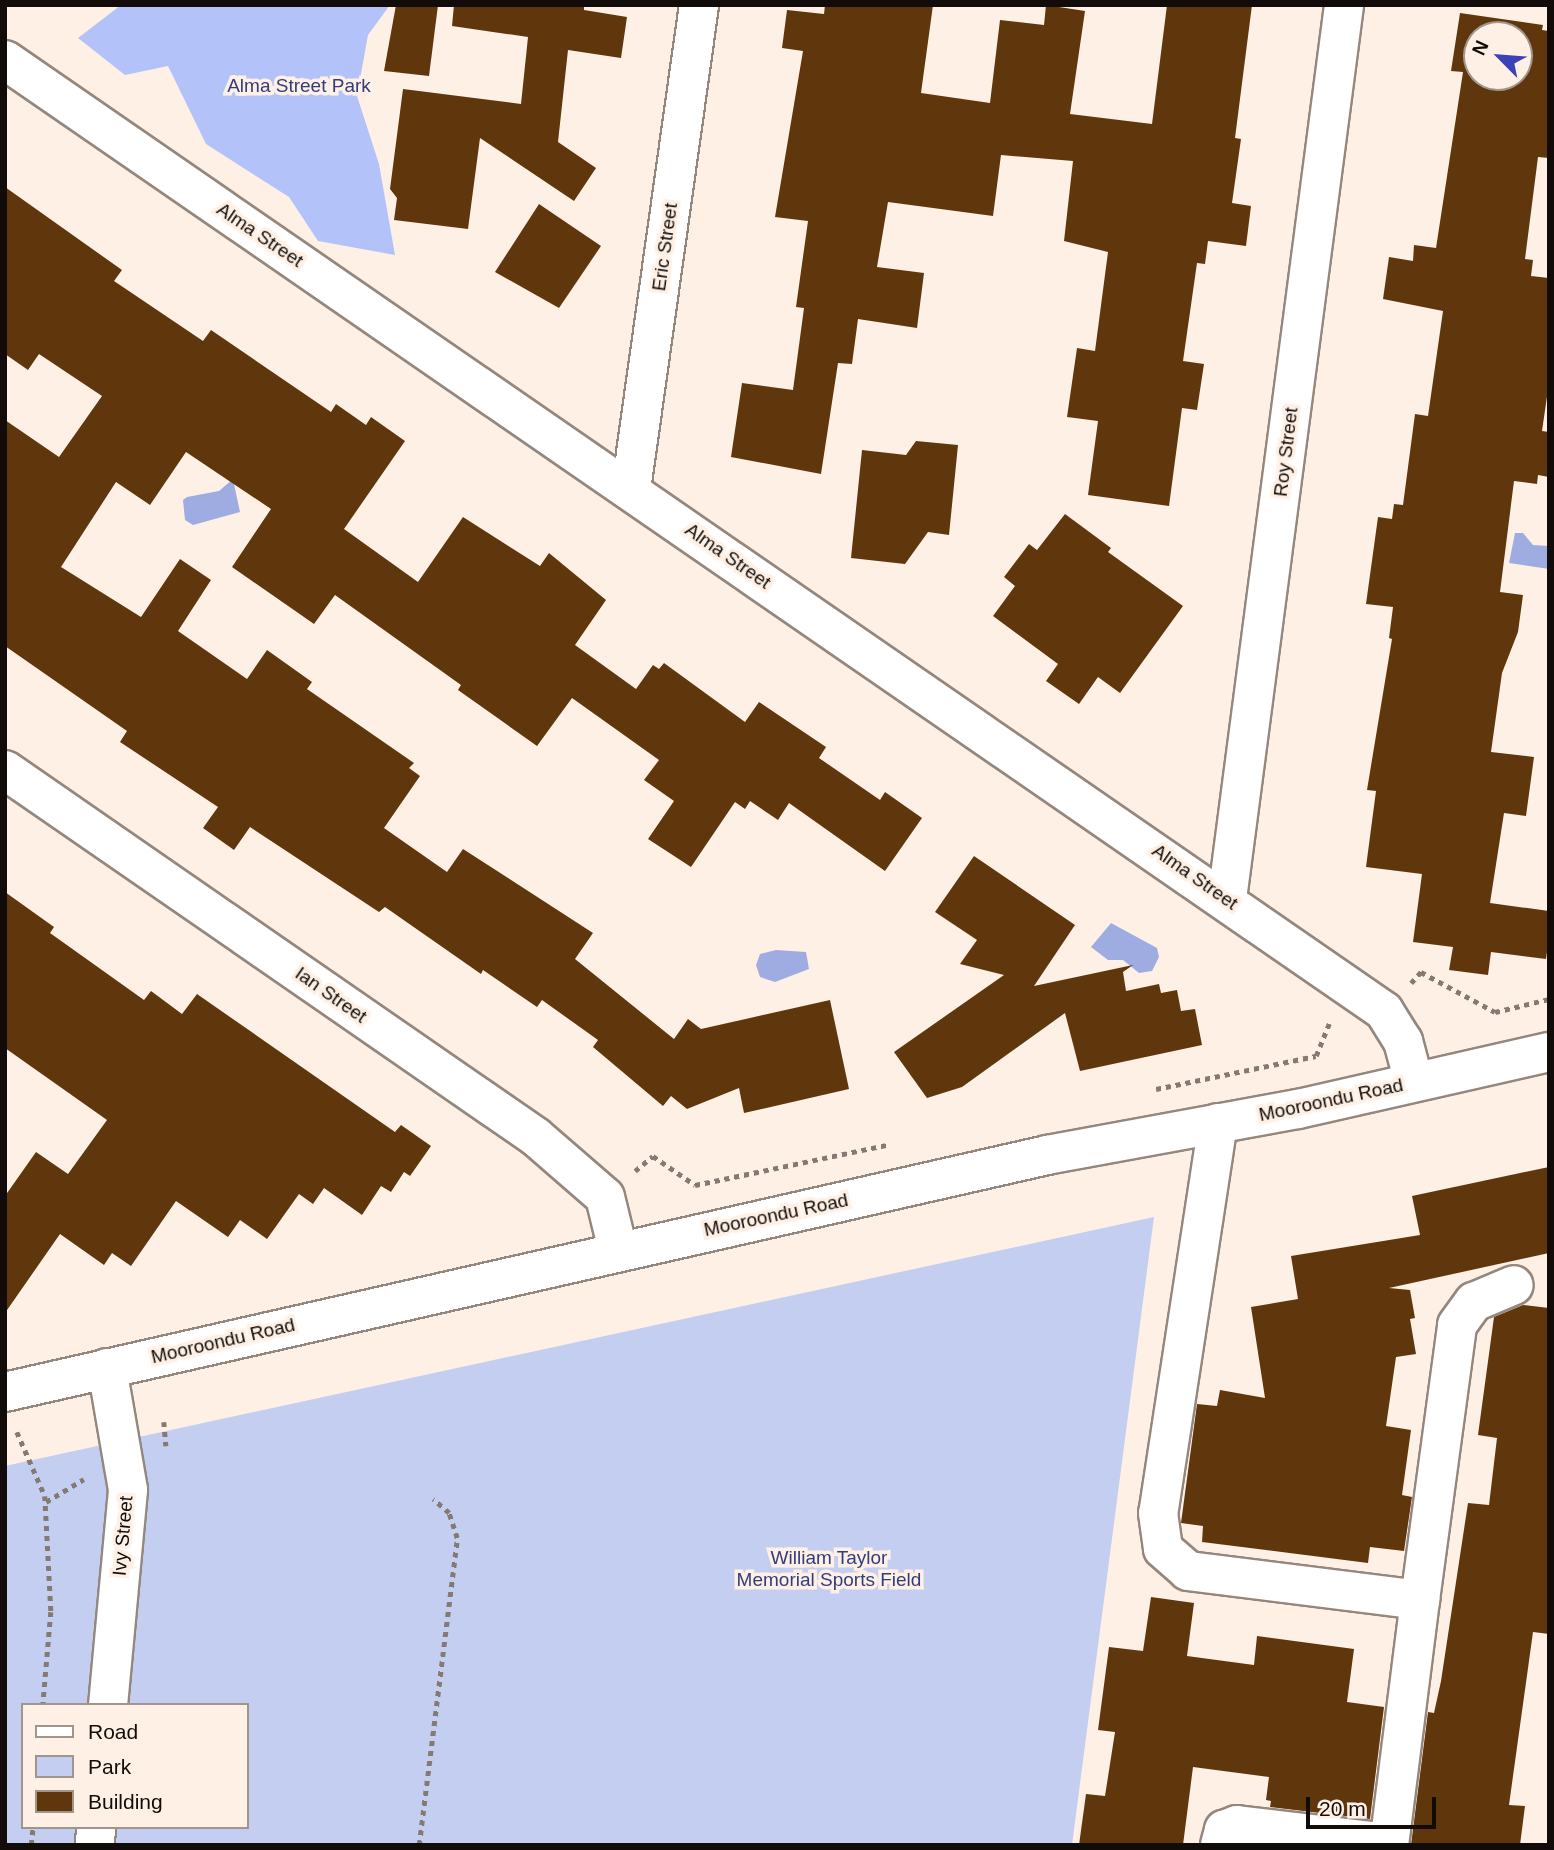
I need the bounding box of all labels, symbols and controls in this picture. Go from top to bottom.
north arrow [1463,21,1533,91]
text: N [1468,37,1493,58]
park label: Alma Street Park [227,75,371,97]
street label: Alma Street [212,198,308,272]
street label: Eric Street [648,201,682,293]
street label: Roy Street [1269,406,1303,498]
street label: Alma Street [681,518,775,594]
street label: Alma Street [1148,839,1242,915]
street label: Ian Street [291,962,371,1028]
street label: Mooroondu Road [1257,1074,1405,1126]
street label: Mooroondu Road [702,1189,850,1241]
street label: Mooroondu Road [149,1313,297,1369]
street label: Ivy Street [108,1495,138,1577]
park label: William Taylor Memorial Sports Field [737,1547,921,1591]
legend [21,1703,248,1829]
text: Road [88,1720,138,1743]
text: Park [88,1755,131,1778]
scale bar [1309,1784,1438,1828]
text: Building [88,1790,163,1813]
text: 20 m [1319,1797,1366,1820]

